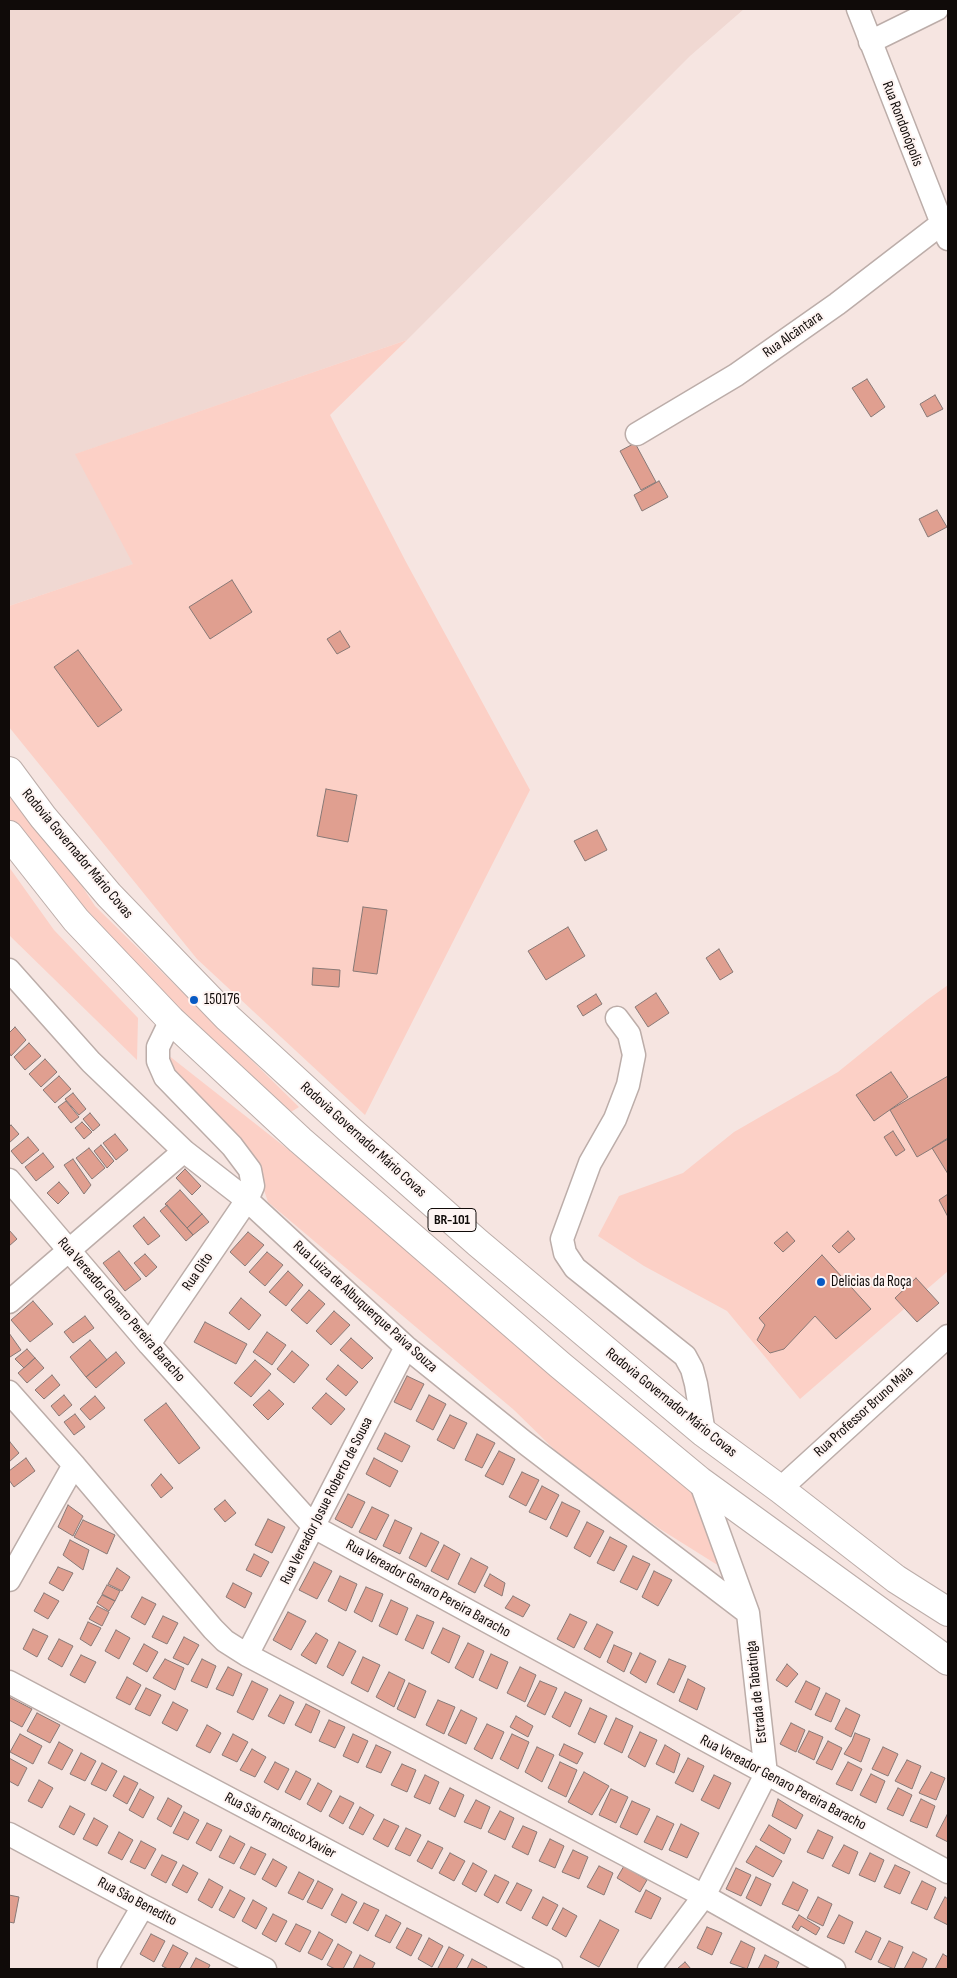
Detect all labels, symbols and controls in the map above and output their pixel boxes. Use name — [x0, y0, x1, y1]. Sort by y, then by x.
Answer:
street label: Rua Rondonópolis — [878, 79, 926, 169]
street label: Rua Alcântara — [760, 308, 826, 362]
street label: Rodovia Governador Mário Covas — [18, 786, 136, 922]
place label: 150176 — [204, 991, 240, 1009]
marker: 150176 — [188, 994, 200, 1006]
street label: Rodovia Governador Mário Covas — [296, 1079, 430, 1201]
road number: BR-101 — [428, 1208, 476, 1232]
street label: Rua Vereador Genaro Pereira Baracho — [53, 1234, 189, 1386]
street label: Rua Luiza de Albuquerque Paiva Souza — [289, 1237, 441, 1377]
street label: Rua Oito — [179, 1249, 217, 1295]
place label: Delicias da Roça — [831, 1273, 912, 1291]
marker: Delicias da Roça — [815, 1276, 827, 1288]
street label: Rodovia Governador Mário Covas — [602, 1345, 740, 1461]
street label: Rua Professor Bruno Maia — [811, 1363, 917, 1461]
street label: Rua Vereador Josue Roberto de Sousa — [277, 1414, 377, 1588]
street label: Rua Vereador Genaro Pereira Baracho — [342, 1536, 514, 1642]
street label: Estrada de Tabatinga — [743, 1640, 771, 1744]
street label: Rua Vereador Genaro Pereira Baracho — [697, 1731, 869, 1835]
street label: Rua São Francisco Xavier — [221, 1789, 339, 1863]
street label: Rua São Benedito — [94, 1874, 180, 1930]

